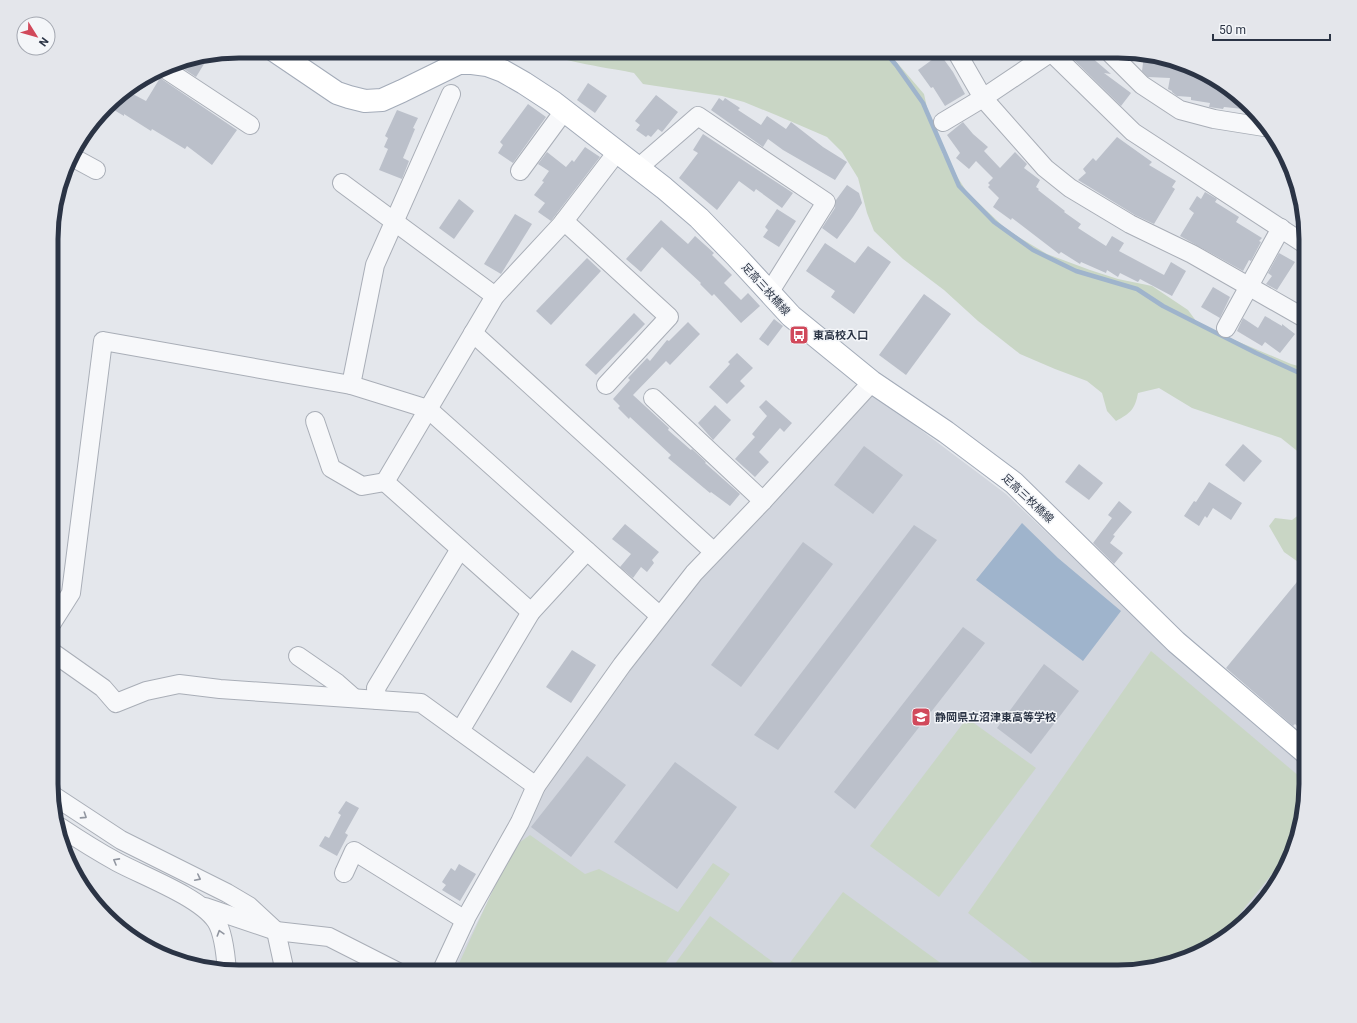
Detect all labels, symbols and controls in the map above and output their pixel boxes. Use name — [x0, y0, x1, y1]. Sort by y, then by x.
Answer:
north arrow — [16, 16, 56, 56]
scale bar — [1213, 16, 1330, 42]
text: 50 m — [1219, 23, 1246, 37]
text: N — [36, 35, 51, 49]
street label: 足高三枚橋線 — [739, 260, 793, 318]
bus stop icon: 東高校入口 — [788, 324, 810, 346]
place label: 東高校入口 — [813, 329, 868, 342]
street label: 足高三枚橋線 — [999, 471, 1056, 526]
school or university icon: 静岡県立沼津東高等学校 — [910, 706, 932, 728]
place label: 静岡県立沼津東高等学校 — [935, 711, 1056, 724]
one-way arrow — [80, 811, 87, 819]
one-way arrow — [113, 859, 121, 866]
one-way arrow — [194, 873, 201, 881]
one-way arrow — [216, 930, 225, 937]

